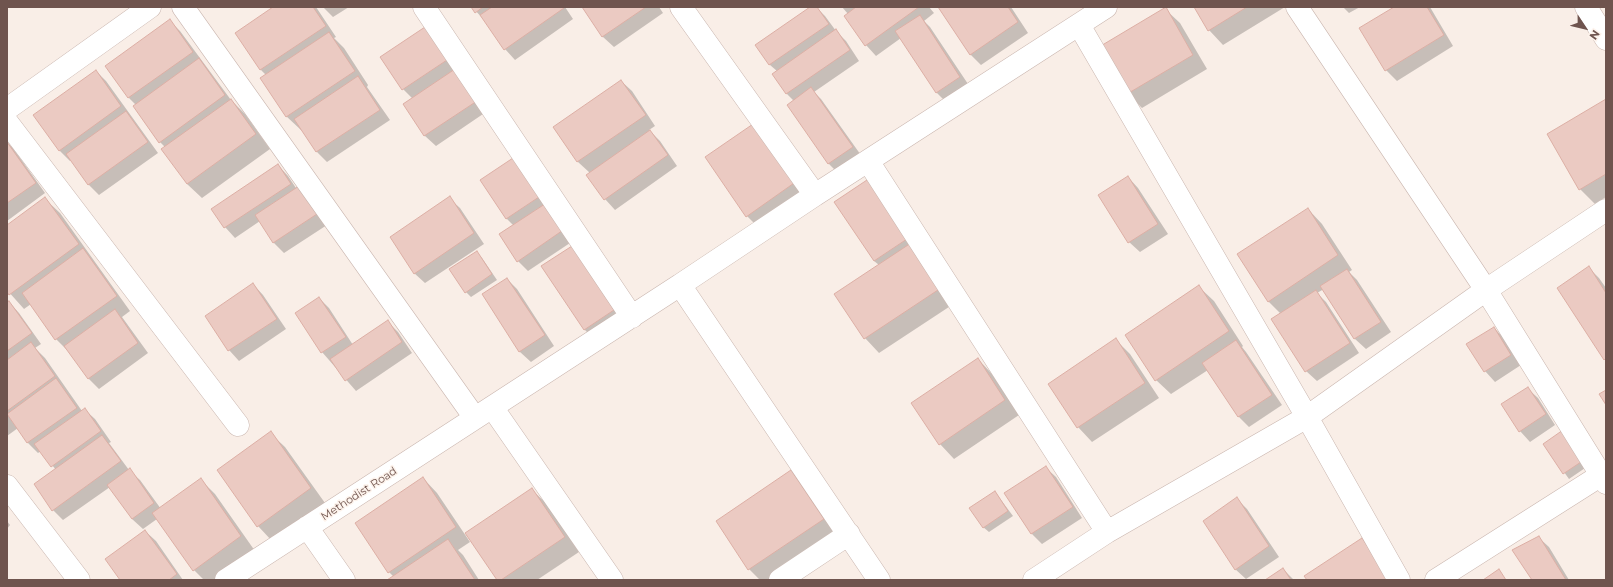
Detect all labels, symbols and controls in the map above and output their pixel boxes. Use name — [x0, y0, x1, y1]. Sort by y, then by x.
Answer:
north arrow — [1565, 8, 1605, 48]
text: N — [1587, 27, 1603, 43]
street label: Methodist Road — [319, 465, 399, 523]

